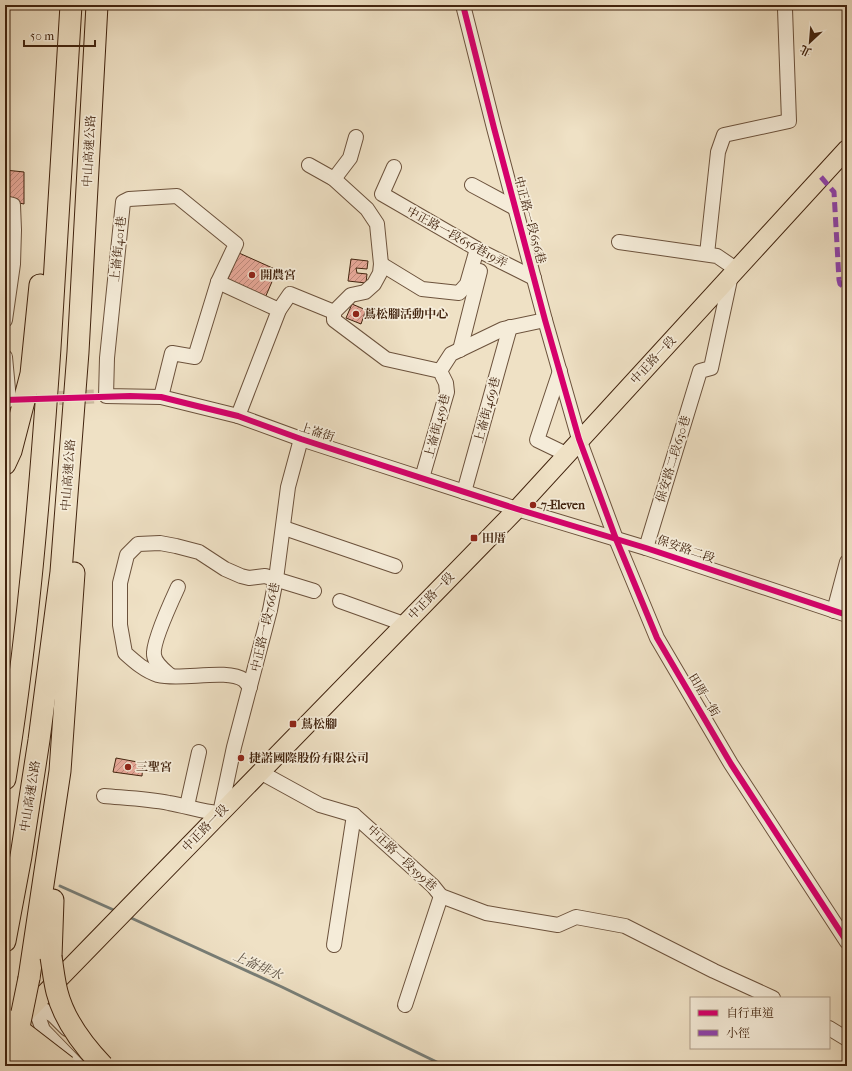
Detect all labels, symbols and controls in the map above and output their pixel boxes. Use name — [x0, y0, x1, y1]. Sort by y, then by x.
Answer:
scale bar — [24, 22, 95, 48]
north arrow — [790, 22, 830, 62]
text: 50 m — [30, 29, 54, 43]
text: 北 — [798, 42, 814, 59]
street label: 中山高速公路 — [80, 115, 98, 187]
street label: 中正路一段656巷 — [512, 175, 548, 265]
street label: 中正路一段656巷19弄 — [404, 204, 510, 270]
street label: 上崙街401巷 — [108, 215, 128, 283]
place label: 開農宮 — [260, 268, 296, 282]
marker: 開農宮 — [247, 270, 257, 280]
place label: 蔦松腳活動中心 — [364, 307, 448, 321]
marker: 蔦松腳活動中心 — [351, 309, 361, 319]
street label: 中正路一段 — [627, 333, 679, 387]
street label: 上崙街469巷 — [471, 375, 503, 445]
street label: 上崙街459巷 — [422, 392, 452, 460]
street label: 保安路二段630巷 — [653, 414, 693, 504]
street label: 上崙街 — [298, 420, 337, 445]
street label: 中山高速公路 — [59, 439, 77, 511]
place label: 7-Eleven — [540, 498, 586, 512]
marker: 7-Eleven — [528, 500, 538, 510]
place label: 田厝 — [482, 531, 506, 545]
marker: 田厝 — [469, 533, 479, 543]
street label: 保安路二段 — [655, 533, 717, 565]
street label: 中正路一段 — [405, 570, 457, 622]
street label: 中正路一段766巷 — [248, 581, 282, 673]
street label: 田厝一街 — [686, 671, 723, 720]
place label: 蔦松腳 — [301, 717, 337, 731]
marker: 蔦松腳 — [288, 719, 298, 729]
place label: 捷諾國際股份有限公司 — [249, 751, 369, 765]
marker: 捷諾國際股份有限公司 — [236, 753, 246, 763]
street label: 中山高速公路 — [17, 759, 43, 833]
place label: 三聖宮 — [136, 760, 172, 774]
marker: 三聖宮 — [123, 762, 133, 772]
street label: 中正路一段 — [179, 802, 231, 854]
street label: 中正路一段599巷 — [364, 822, 440, 894]
water label: 上崙排水 — [231, 948, 286, 984]
legend — [690, 997, 830, 1049]
text: 自行車道 — [726, 1006, 774, 1020]
text: 小徑 — [726, 1026, 750, 1040]

